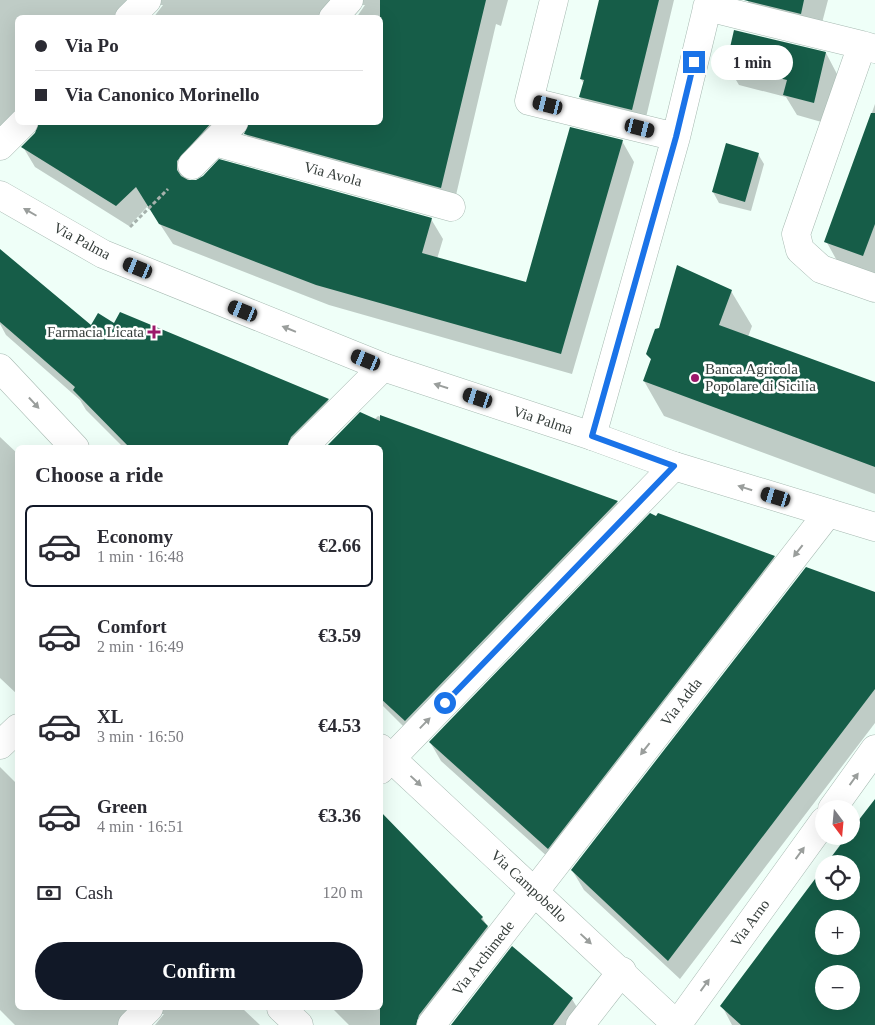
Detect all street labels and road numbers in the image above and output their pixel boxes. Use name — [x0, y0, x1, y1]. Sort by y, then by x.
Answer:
street label: Via Avola — [302, 159, 364, 189]
street label: Via Palma — [51, 219, 113, 263]
street label: Via Palma — [511, 403, 575, 437]
street label: Via Adda — [657, 675, 705, 729]
street label: Via Campobello — [488, 847, 570, 925]
street label: Via Arno — [728, 896, 772, 950]
street label: Via Archimede — [449, 917, 517, 999]

